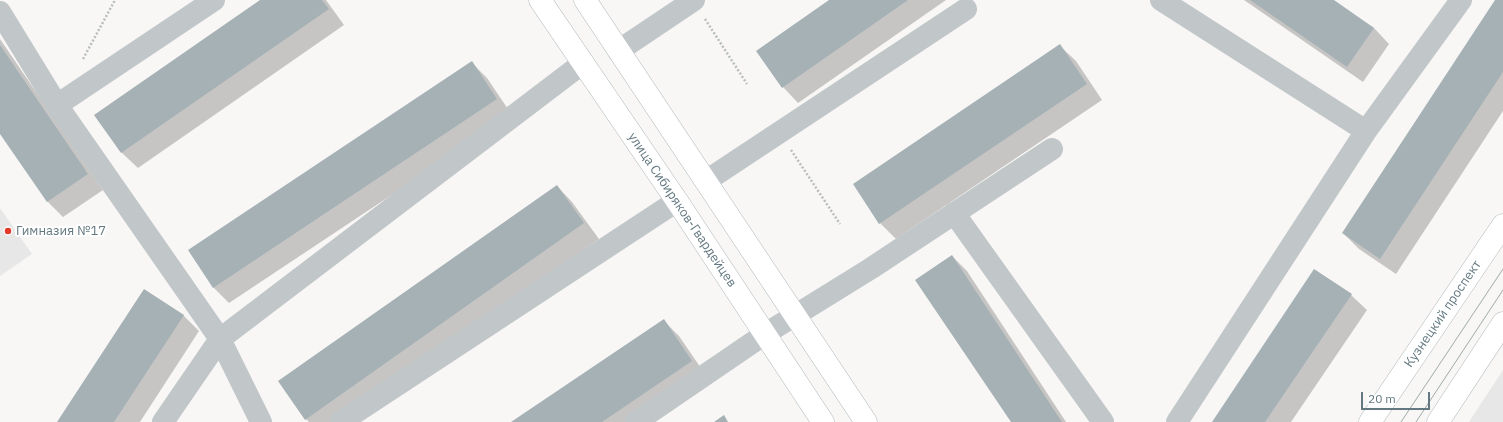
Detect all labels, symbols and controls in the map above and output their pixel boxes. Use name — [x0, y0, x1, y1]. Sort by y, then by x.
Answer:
street label: улица Сибиряков-Гвардейцев — [624, 130, 740, 290]
place label: Гимназия №17 — [16, 223, 106, 239]
marker: Гимназия №17 — [3, 226, 13, 236]
street label: Кузнецкий проспект — [1401, 257, 1485, 371]
scale bar — [1363, 384, 1432, 410]
text: 20 m — [1368, 391, 1396, 406]

